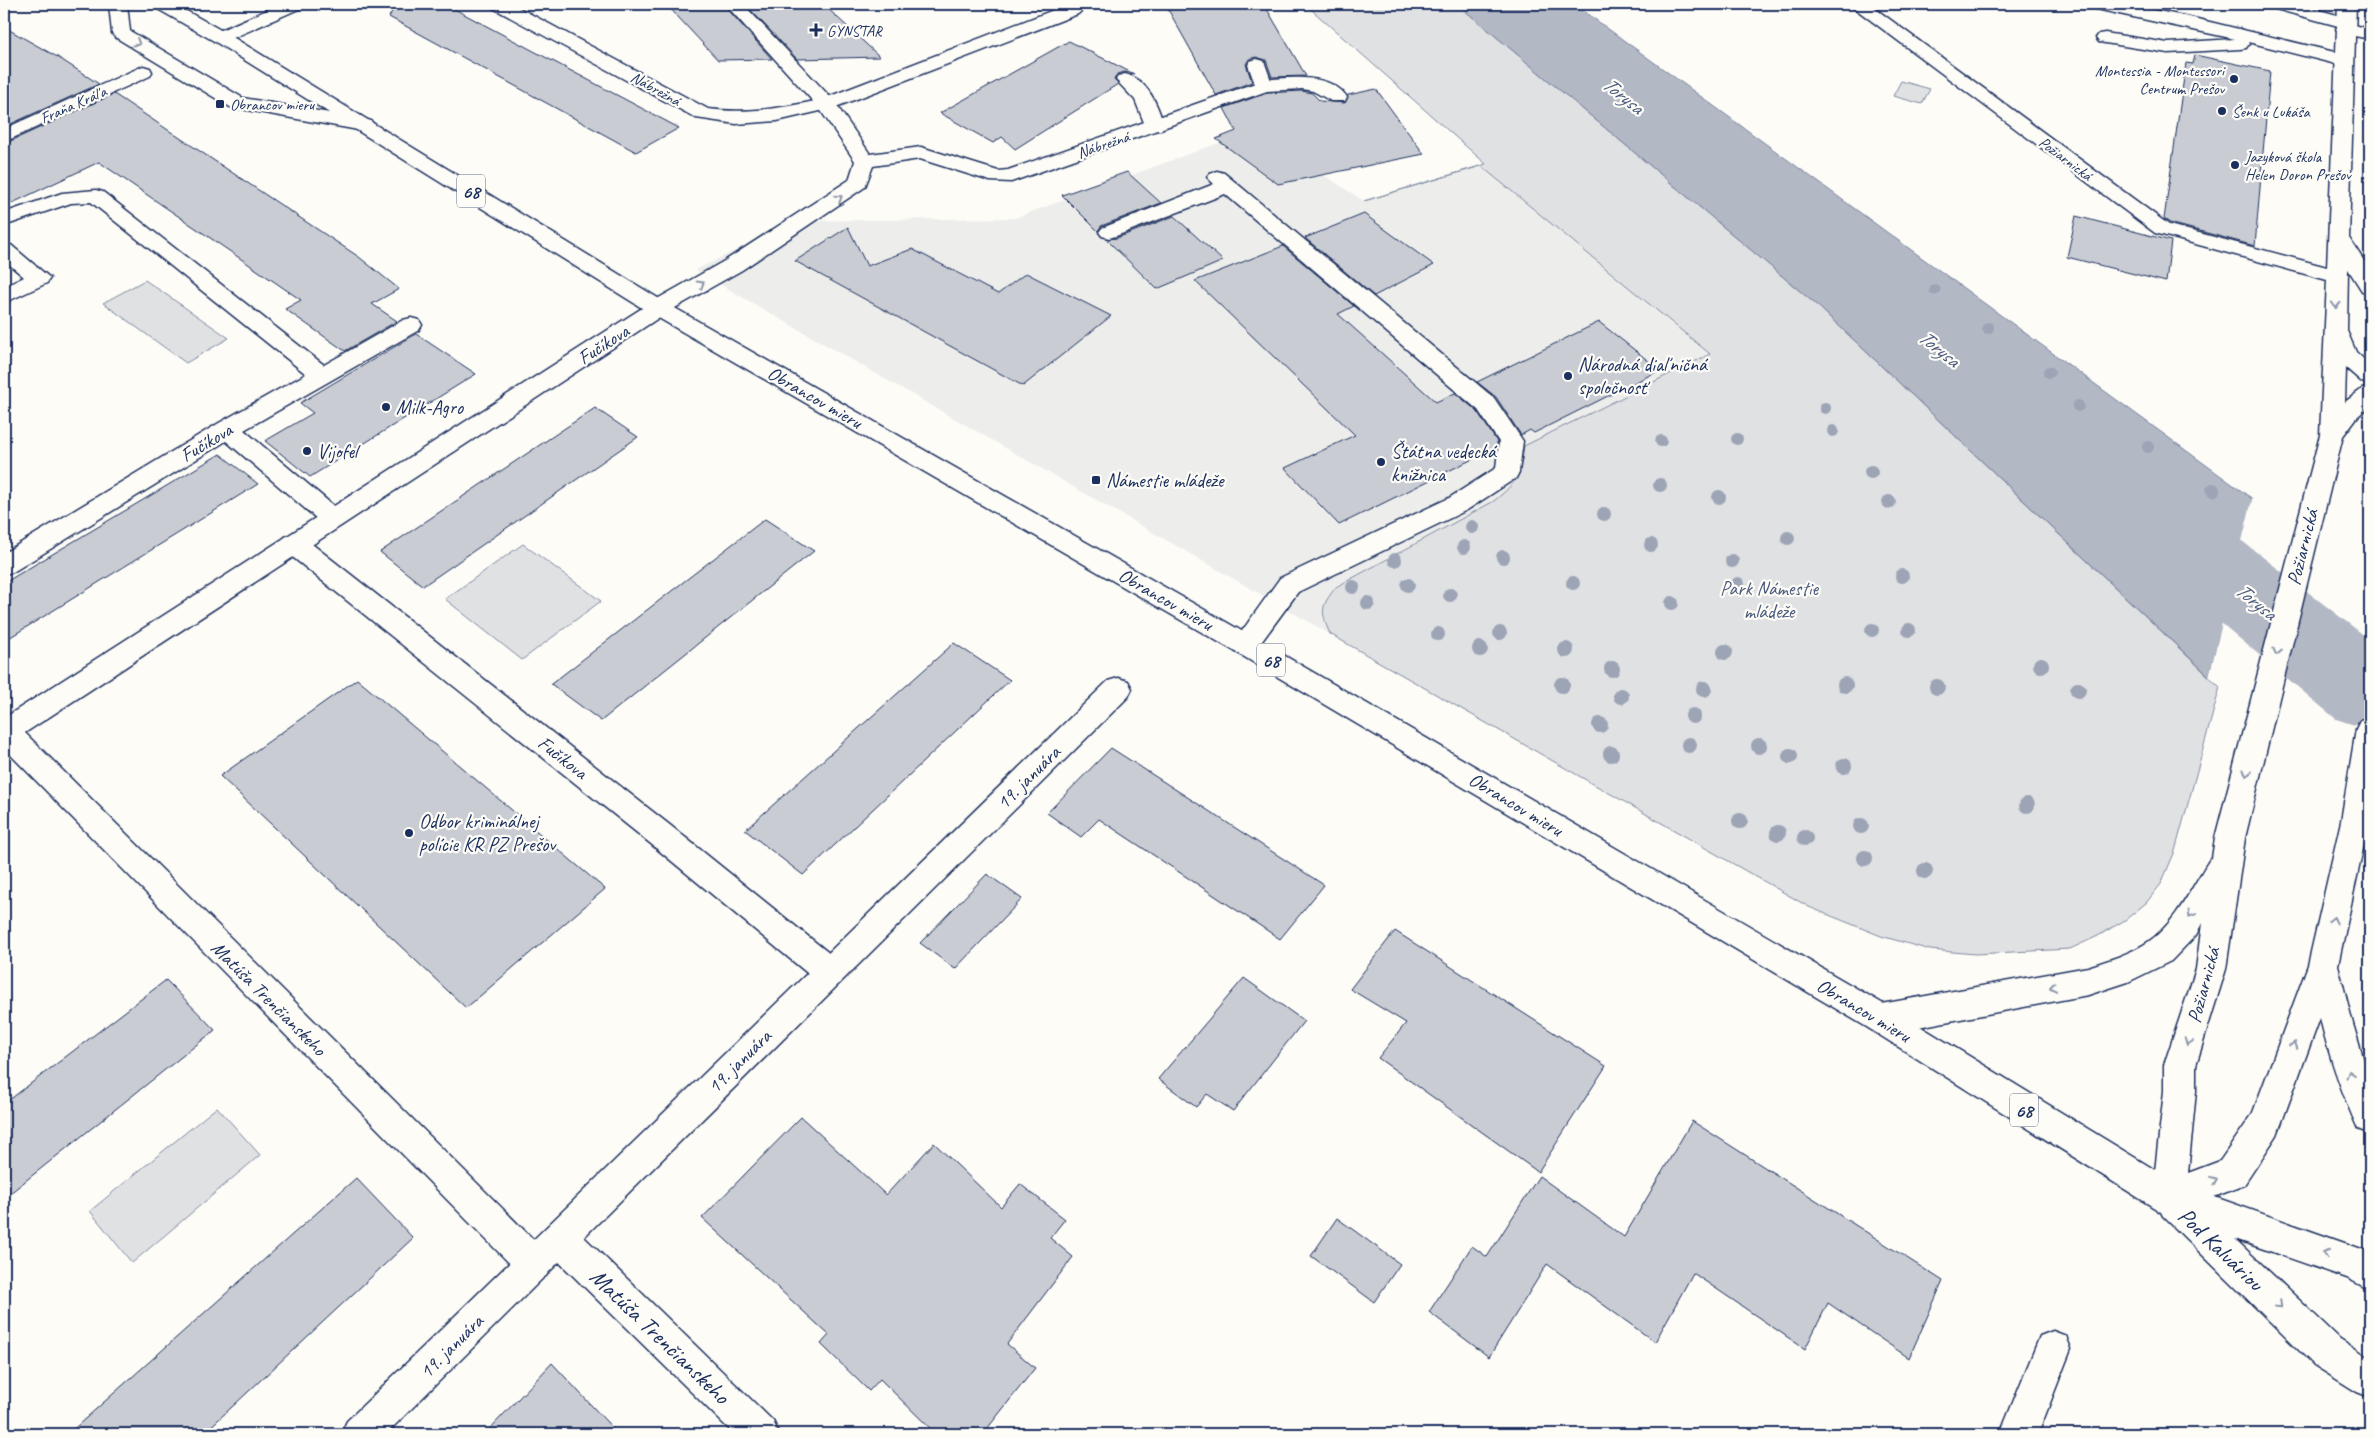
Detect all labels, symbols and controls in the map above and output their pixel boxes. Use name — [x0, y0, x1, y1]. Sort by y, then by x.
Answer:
place label: GYNSTAR — [827, 21, 883, 41]
marker: GYNSTAR — [809, 23, 823, 37]
one-way arrow — [132, 37, 141, 47]
place label: Montessia - Montessori Centrum Prešov — [2095, 61, 2226, 99]
street label: Nábrežná — [627, 67, 686, 112]
water label: Torysa — [1597, 71, 1651, 121]
marker: Montessia - Montessori Centrum Prešov — [2228, 73, 2240, 85]
street label: Fraňa Kráľa — [37, 81, 111, 128]
place label: Obrancov mieru — [230, 95, 315, 115]
marker: Obrancov mieru — [214, 98, 226, 110]
place label: Šenk u Lukáša — [2232, 102, 2311, 122]
marker: Šenk u Lukáša — [2216, 105, 2228, 117]
street label: Nábrežná — [1075, 126, 1134, 163]
street label: Požiarnická — [2035, 132, 2098, 187]
place label: Jazyková škola Helen Doron Prešov — [2244, 147, 2352, 185]
marker: Jazyková škola Helen Doron Prešov — [2229, 159, 2241, 171]
road number: 68 — [457, 175, 485, 208]
one-way arrow — [833, 195, 842, 204]
one-way arrow — [695, 280, 704, 290]
one-way arrow — [2331, 301, 2342, 309]
street label: Fučíkova — [573, 318, 635, 370]
water label: Torysa — [1913, 324, 1967, 374]
place label: Národná diaľničná spoločnosť — [1578, 352, 1709, 400]
street label: Obrancov mieru — [763, 360, 868, 435]
marker: Národná diaľničná spoločnosť — [1562, 370, 1574, 382]
place label: Milk-Agro — [396, 395, 464, 420]
marker: Milk-Agro — [380, 401, 392, 413]
street label: Fučíkova — [176, 416, 239, 468]
place label: Vijofel — [317, 439, 361, 464]
place label: Štátna vedecká knižnica — [1391, 439, 1498, 487]
marker: Vijofel — [301, 445, 313, 457]
marker: Štátna vedecká knižnica — [1375, 456, 1387, 468]
place label: Námestie mládeže — [1106, 468, 1225, 493]
marker: Námestie mládeže — [1090, 474, 1102, 486]
street label: Požiarnická — [2281, 504, 2325, 588]
street label: Obrancov mieru — [1114, 562, 1219, 637]
park label: Park Námestie mládeže — [1720, 576, 1819, 624]
water label: Torysa — [2230, 577, 2284, 627]
road number: 68 — [1257, 644, 1285, 676]
one-way arrow — [2272, 648, 2283, 657]
street label: Fučíkova — [533, 730, 594, 786]
street label: 19. januára — [991, 739, 1067, 815]
street label: Obrancov mieru — [1464, 767, 1569, 843]
one-way arrow — [2242, 769, 2253, 778]
place label: Odbor kriminálnej polície KR PZ Prešov — [419, 809, 558, 857]
marker: Odbor kriminálnej polície KR PZ Prešov — [403, 827, 415, 839]
one-way arrow — [2188, 909, 2198, 918]
one-way arrow — [2327, 915, 2338, 924]
street label: Matúša Trenčianskeho — [206, 936, 332, 1062]
street label: Požiarnická — [2181, 942, 2226, 1026]
street label: Obrancov mieru — [1812, 973, 1917, 1049]
one-way arrow — [2049, 982, 2057, 992]
street label: 19. januára — [702, 1023, 778, 1099]
one-way arrow — [2183, 1037, 2193, 1045]
one-way arrow — [2288, 1041, 2298, 1050]
one-way arrow — [2346, 1070, 2356, 1079]
road number: 68 — [2010, 1094, 2038, 1126]
one-way arrow — [2209, 1176, 2218, 1186]
street label: Pod Kalváriou — [2172, 1201, 2272, 1299]
one-way arrow — [2322, 1249, 2330, 1259]
street label: Matúša Trenčianskeho — [584, 1262, 737, 1411]
one-way arrow — [2273, 1300, 2282, 1309]
street label: 19. januára — [414, 1308, 490, 1384]

